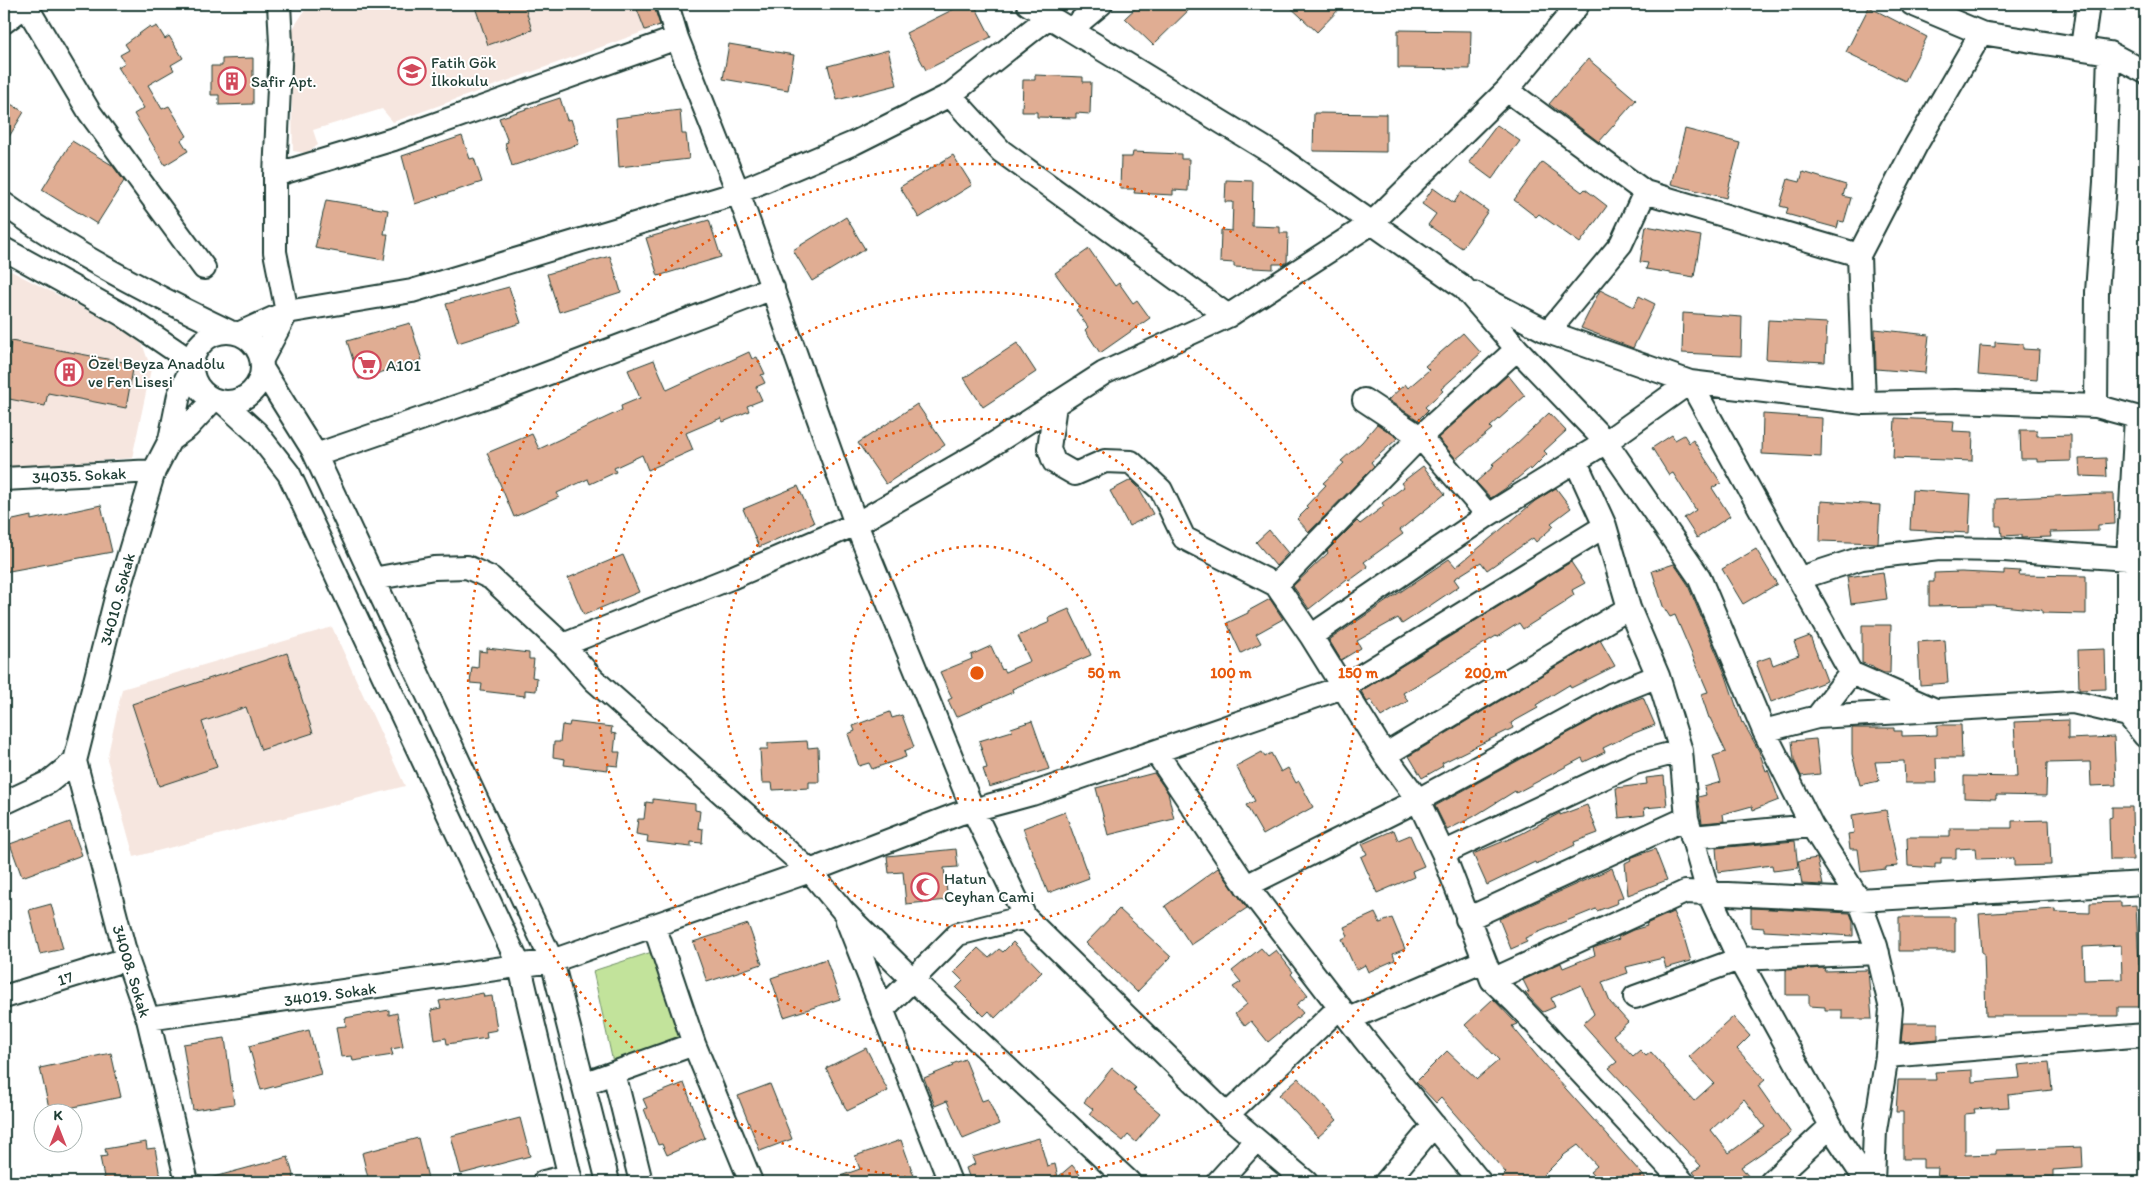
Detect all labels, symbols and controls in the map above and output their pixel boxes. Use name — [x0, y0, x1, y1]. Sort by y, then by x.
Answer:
place label: Fatih Gök İlkokulu — [431, 53, 497, 90]
school or university icon: Fatih Gök İlkokulu — [397, 56, 427, 86]
building icon: Safir Apt. — [217, 66, 247, 96]
place label: Safir Apt. — [251, 72, 317, 91]
supermarket icon: A101 — [352, 350, 382, 380]
place label: Özel Beyza Anadolu ve Fen Lisesi — [88, 354, 225, 391]
place label: A101 — [386, 356, 422, 375]
building icon: Özel Beyza Anadolu ve Fen Lisesi — [54, 357, 84, 387]
street label: 34035. Sokak — [31, 464, 127, 487]
street label: 34010. Sokak — [96, 551, 139, 647]
centre of rings — [968, 664, 986, 682]
text: 50 m — [1087, 664, 1121, 682]
text: 100 m — [1210, 664, 1252, 682]
text: 150 m — [1338, 664, 1378, 682]
text: 200 m — [1465, 664, 1508, 682]
place label: Hatun Ceyhan Cami — [944, 869, 1034, 906]
mosque icon: Hatun Ceyhan Cami — [910, 872, 940, 902]
street label: 34008. Sokak — [108, 923, 155, 1020]
street label: 17 — [55, 967, 75, 990]
street label: 34019. Sokak — [283, 979, 377, 1010]
north arrow — [32, 1104, 82, 1154]
text: K — [54, 1107, 64, 1124]

